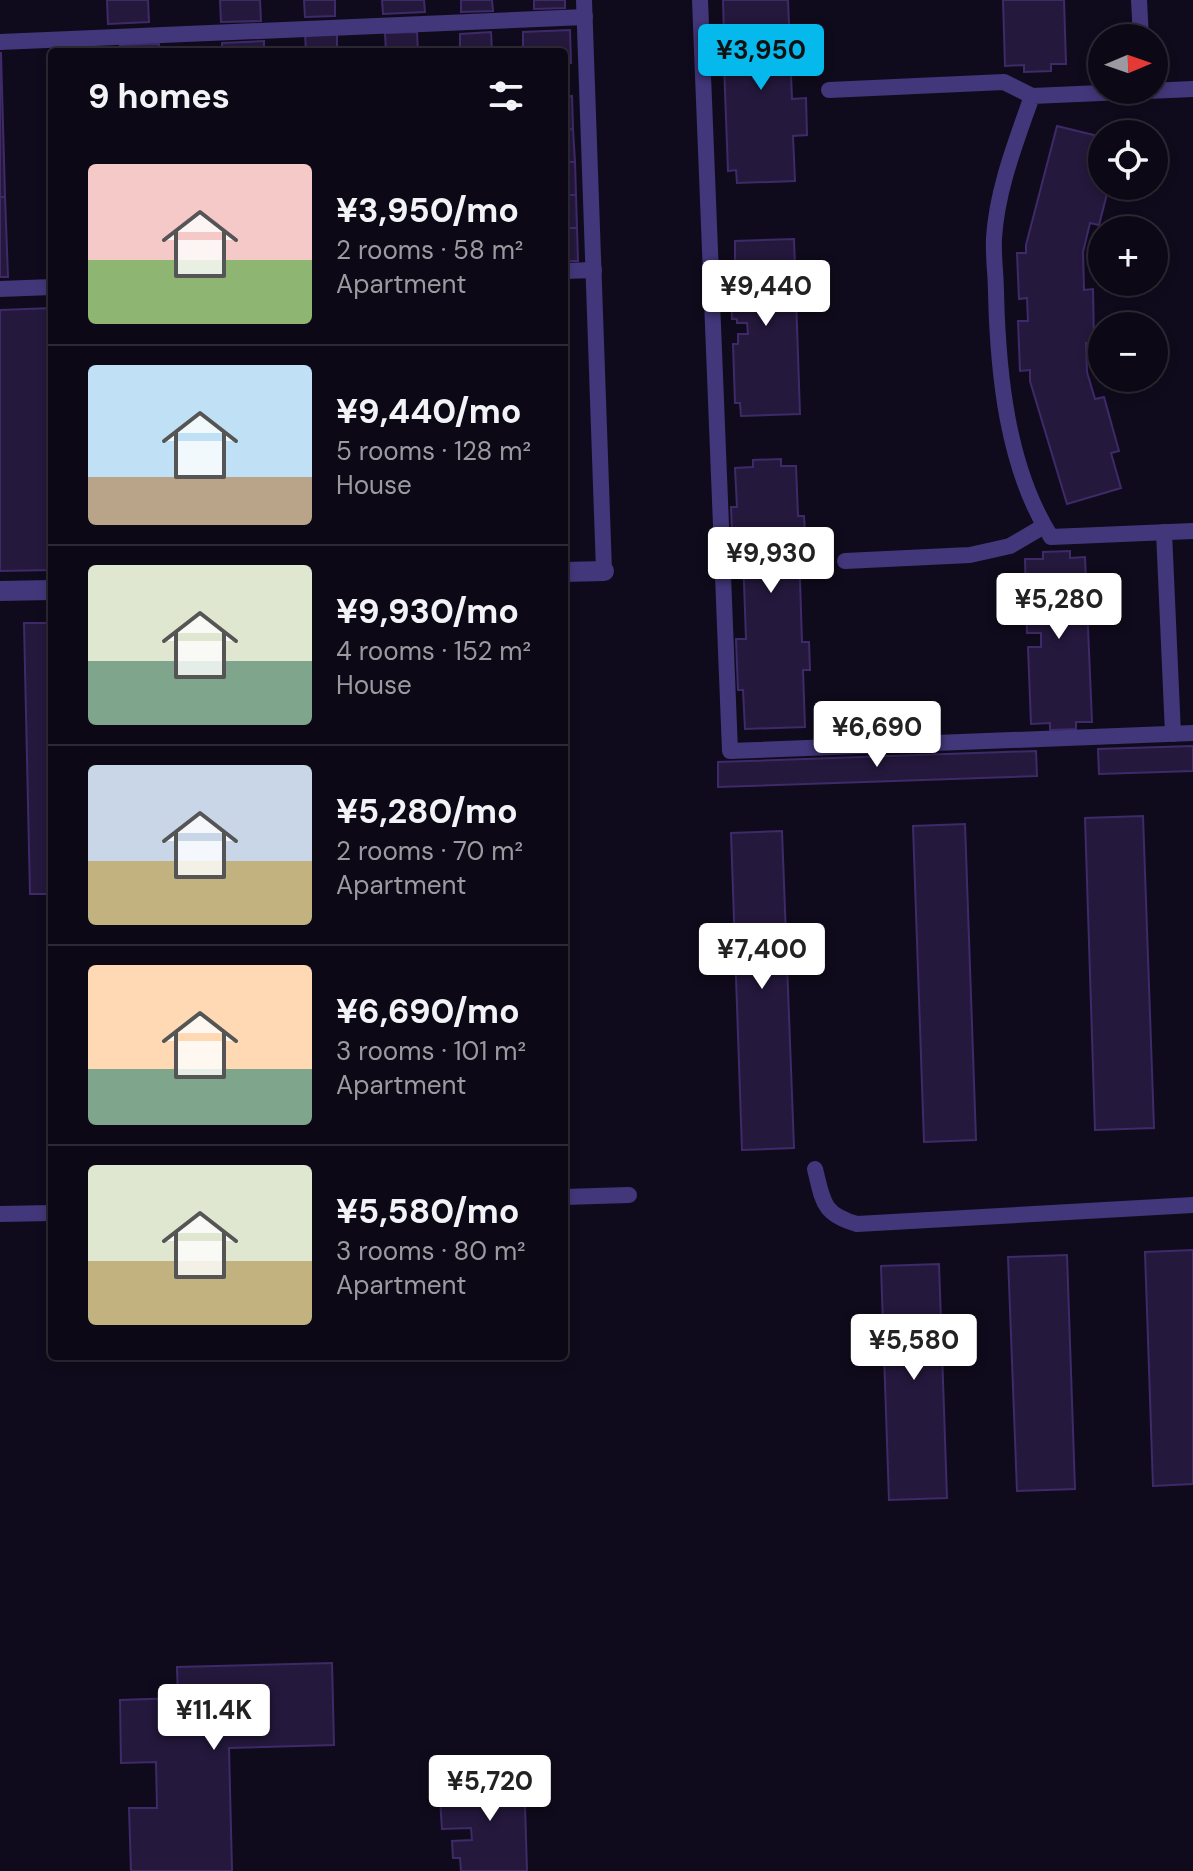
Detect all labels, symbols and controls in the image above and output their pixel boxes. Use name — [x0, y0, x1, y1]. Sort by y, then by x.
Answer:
pin: ¥3,950 — [696, 24, 826, 92]
north arrow — [1088, 24, 1168, 104]
map controls — [1088, 24, 1168, 392]
text: ¥3,950 — [716, 33, 806, 67]
text: 9 homes — [88, 74, 230, 119]
icon: filters — [484, 74, 528, 118]
button: locate — [1088, 120, 1168, 200]
text: ¥3,950/mo — [336, 188, 519, 233]
icon: home — [152, 196, 248, 292]
button: + — [1088, 216, 1168, 296]
text: 2 rooms · 58 m² — [336, 233, 523, 267]
pin: ¥9,440 — [701, 260, 831, 328]
text: Apartment — [336, 267, 467, 301]
text: ¥9,440 — [720, 269, 812, 303]
button: − — [1088, 312, 1168, 392]
text: ¥9,440/mo — [336, 389, 521, 434]
icon: home — [152, 397, 248, 493]
text: 5 rooms · 128 m² — [336, 434, 531, 468]
text: House — [336, 468, 412, 502]
pin: ¥9,930 — [706, 527, 836, 595]
text: ¥9,930 — [726, 536, 816, 570]
pin: ¥5,280 — [994, 573, 1124, 641]
text: ¥5,280 — [1014, 582, 1104, 616]
text: ¥9,930/mo — [336, 589, 519, 634]
icon: home — [152, 597, 248, 693]
text: 4 rooms · 152 m² — [336, 634, 531, 668]
text: House — [336, 668, 412, 702]
pin: ¥6,690 — [812, 701, 942, 769]
text: ¥6,690 — [832, 710, 922, 744]
text: ¥5,280/mo — [336, 789, 518, 834]
icon: home — [152, 797, 248, 893]
text: 2 rooms · 70 m² — [336, 834, 523, 868]
text: Apartment — [336, 868, 467, 902]
pin: ¥7,400 — [697, 923, 827, 991]
text: ¥7,400 — [717, 932, 807, 966]
text: ¥6,690/mo — [336, 989, 520, 1034]
icon: home — [152, 997, 248, 1093]
text: 3 rooms · 101 m² — [336, 1034, 526, 1068]
text: Apartment — [336, 1068, 467, 1102]
text: ¥5,580/mo — [336, 1189, 519, 1234]
icon: home — [152, 1197, 248, 1293]
text: 3 rooms · 80 m² — [336, 1234, 526, 1268]
text: Apartment — [336, 1268, 467, 1302]
pin: ¥5,580 — [849, 1314, 979, 1382]
text: ¥5,580 — [869, 1323, 959, 1357]
pin: ¥11.4K — [149, 1684, 279, 1752]
text: ¥11.4K — [176, 1693, 252, 1727]
pin: ¥5,720 — [425, 1755, 555, 1823]
text: ¥5,720 — [447, 1764, 533, 1798]

